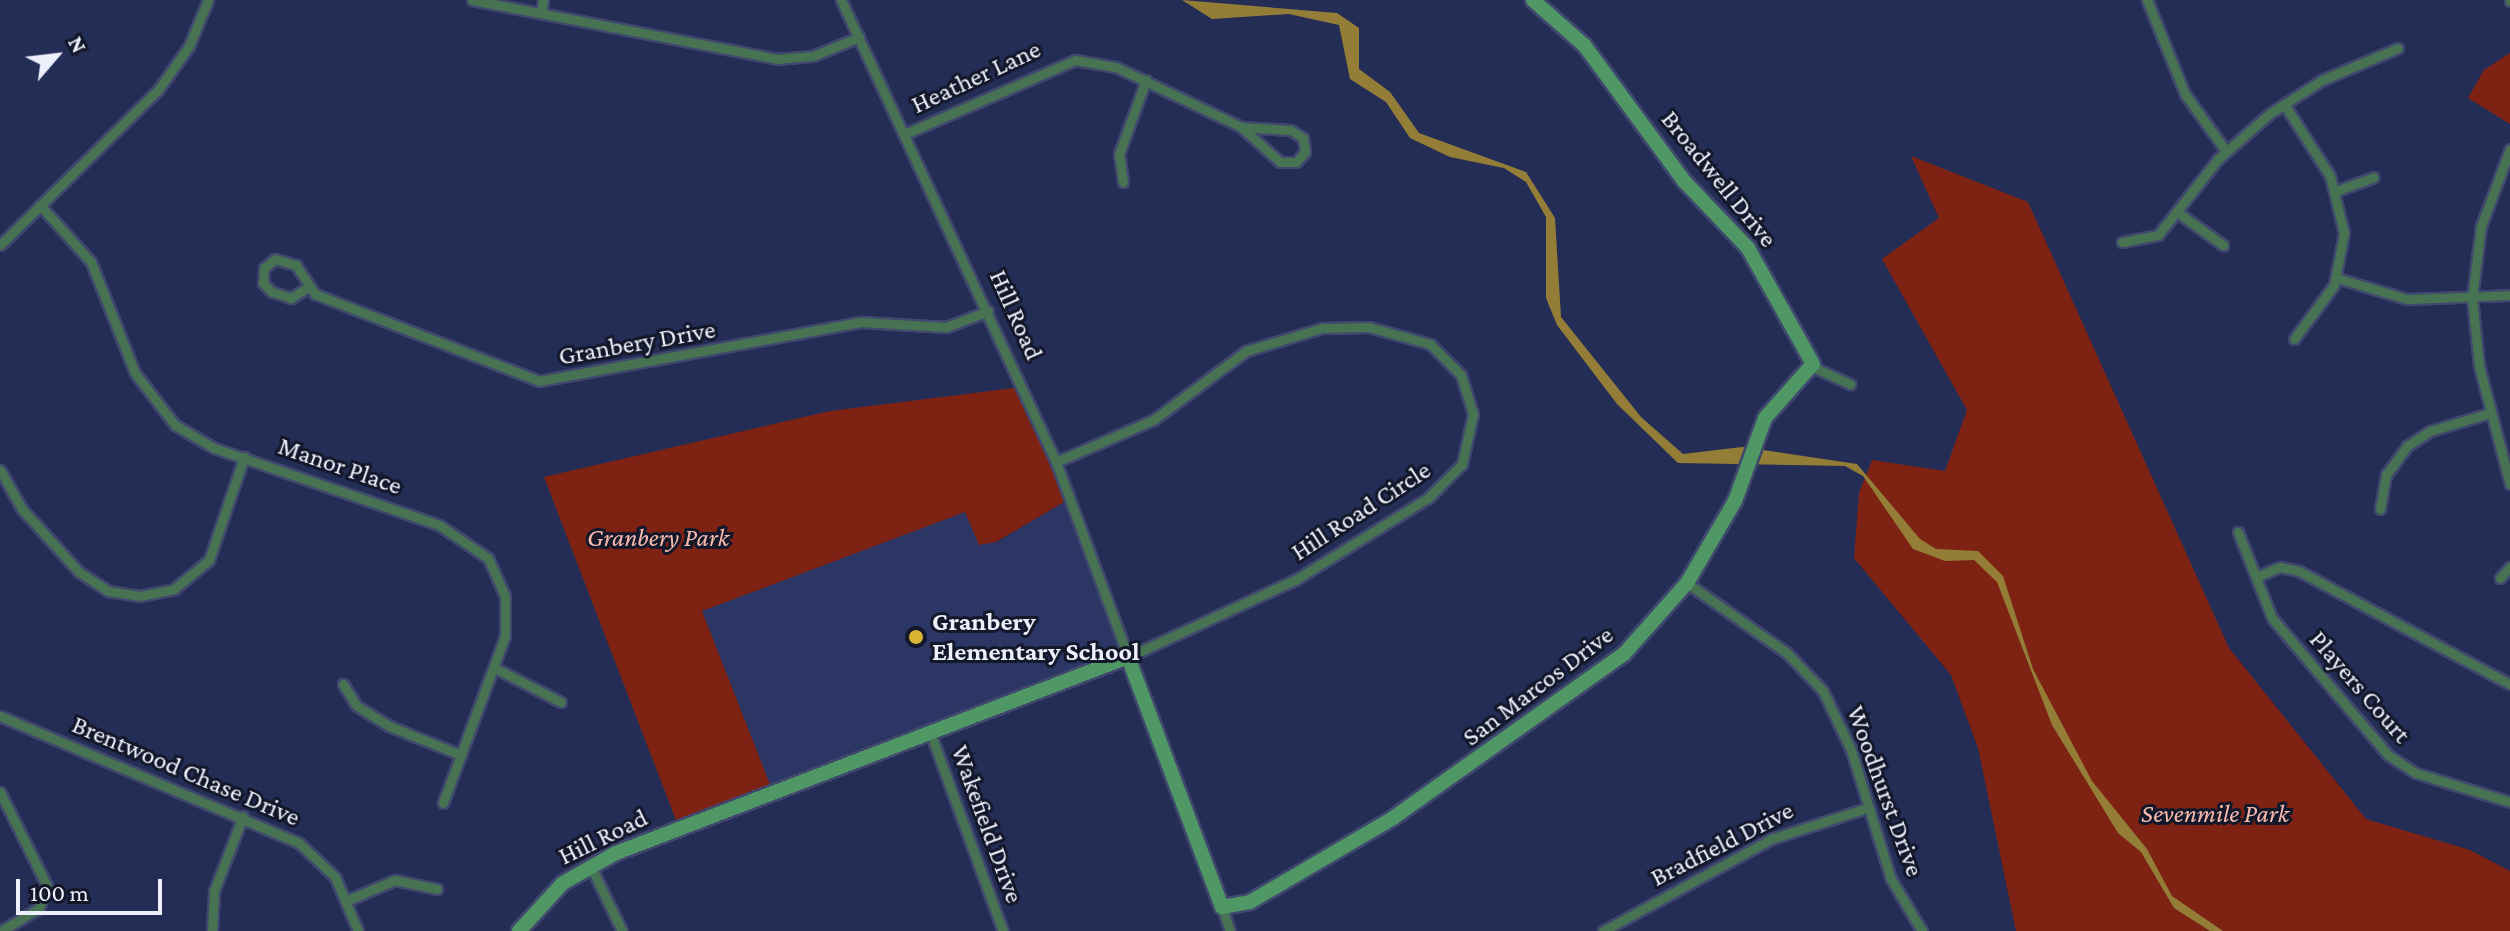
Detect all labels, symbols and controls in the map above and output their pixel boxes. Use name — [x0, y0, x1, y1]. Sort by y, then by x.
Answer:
north arrow — [16, 16, 96, 96]
text: N — [63, 32, 92, 57]
street label: Heather Lane — [906, 33, 1046, 121]
street label: Broadwell Drive — [1654, 104, 1784, 254]
street label: Hill Road — [982, 265, 1050, 365]
street label: Granbery Drive — [556, 314, 718, 372]
street label: Manor Place — [274, 430, 406, 502]
street label: Hill Road Circle — [1286, 454, 1436, 568]
park label: Granbery Park — [587, 522, 729, 554]
place label: Granbery Elementary School — [932, 606, 1140, 668]
street label: San Marcos Drive — [1457, 619, 1619, 753]
street label: Players Court — [2303, 624, 2417, 750]
marker: Granbery Elementary School — [907, 628, 925, 646]
street label: Woodhurst Drive — [1840, 701, 1930, 881]
street label: Brentwood Chase Drive — [67, 709, 305, 833]
street label: Wakefield Drive — [944, 741, 1030, 907]
street label: Bradfield Drive — [1645, 795, 1799, 893]
park label: Sevenmile Park — [2141, 798, 2289, 830]
street label: Hill Road — [553, 802, 653, 872]
scale bar — [20, 863, 166, 913]
text: 100 m — [30, 879, 89, 906]

